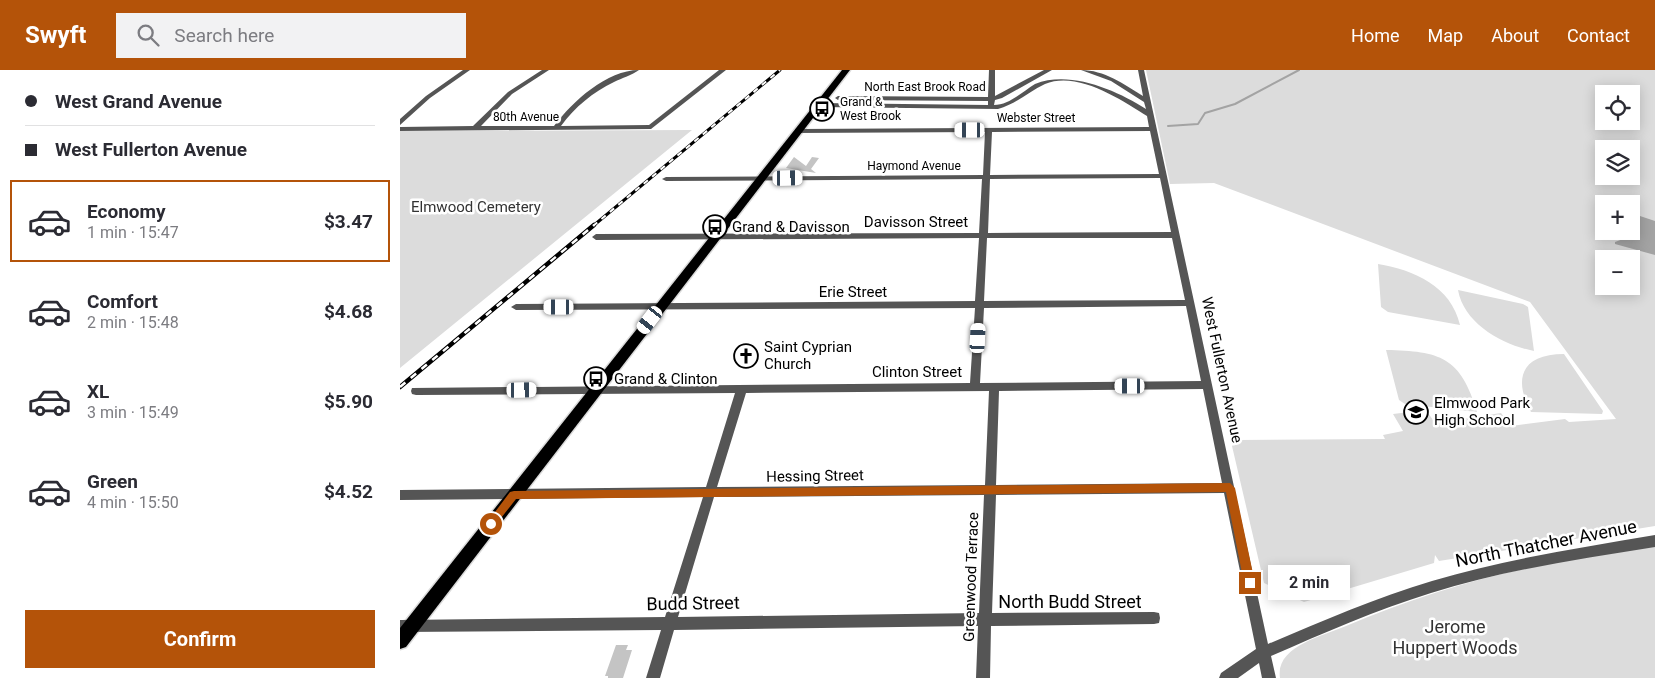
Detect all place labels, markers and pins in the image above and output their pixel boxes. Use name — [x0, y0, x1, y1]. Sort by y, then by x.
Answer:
place label: Grand & West Brook — [840, 95, 902, 123]
bus stop icon: Grand & West Brook — [809, 96, 835, 122]
bus stop icon: Grand & Davisson — [702, 214, 728, 240]
place label: Grand & Davisson — [732, 218, 850, 236]
place label: Saint Cyprian Church — [764, 338, 852, 373]
church icon: Saint Cyprian Church — [733, 343, 759, 369]
bus stop icon: Grand & Clinton — [583, 366, 609, 392]
place label: Grand & Clinton — [614, 370, 718, 388]
place label: Elmwood Park High School — [1434, 394, 1531, 429]
school or university icon: Elmwood Park High School — [1403, 399, 1429, 425]

